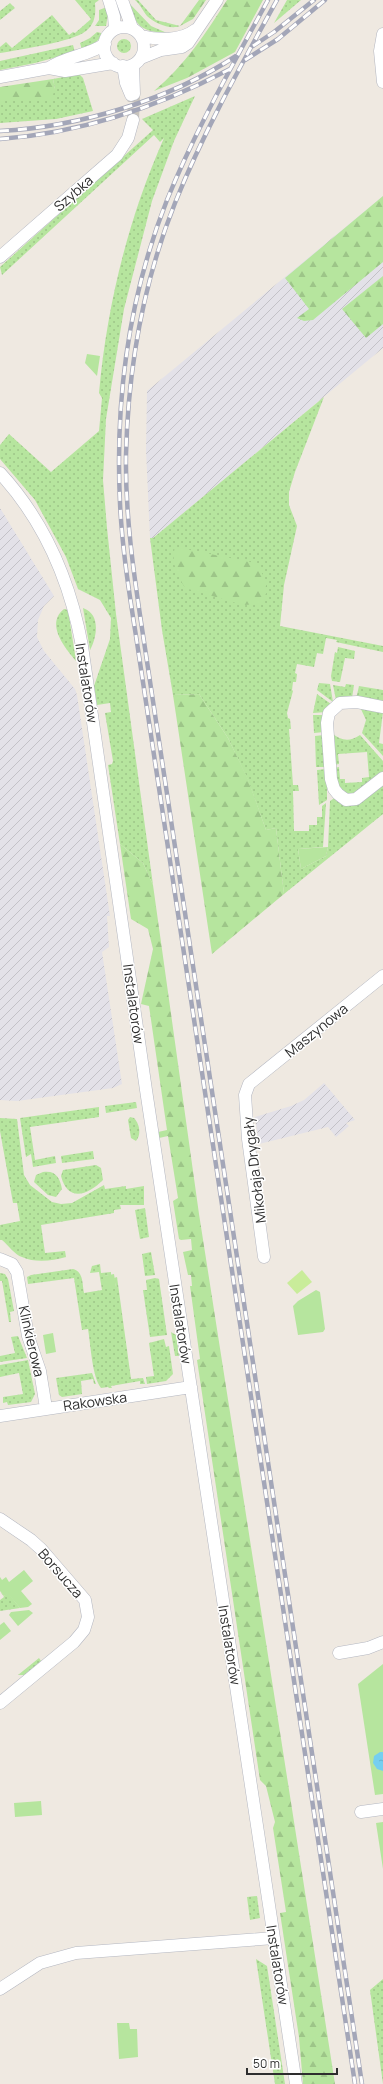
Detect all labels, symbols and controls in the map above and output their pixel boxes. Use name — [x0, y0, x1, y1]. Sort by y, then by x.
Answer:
street label: Szybka — [49, 171, 97, 215]
street label: Instalatorów — [71, 642, 103, 725]
street label: Instalatorów — [119, 963, 149, 1045]
street label: Maszynowa — [281, 999, 351, 1061]
street label: Mikołaja Drygały — [238, 1115, 270, 1224]
street label: Instalatorów — [165, 1283, 197, 1366]
street label: Klinkierowa — [15, 1304, 49, 1378]
street label: Rakowska — [62, 1387, 128, 1415]
street label: Borsucza — [34, 1544, 88, 1602]
street label: Instalatorów — [214, 1604, 246, 1687]
street label: Instalatorów — [262, 1924, 294, 2007]
scale bar — [247, 2050, 337, 2076]
text: 50 m — [253, 2055, 280, 2072]

